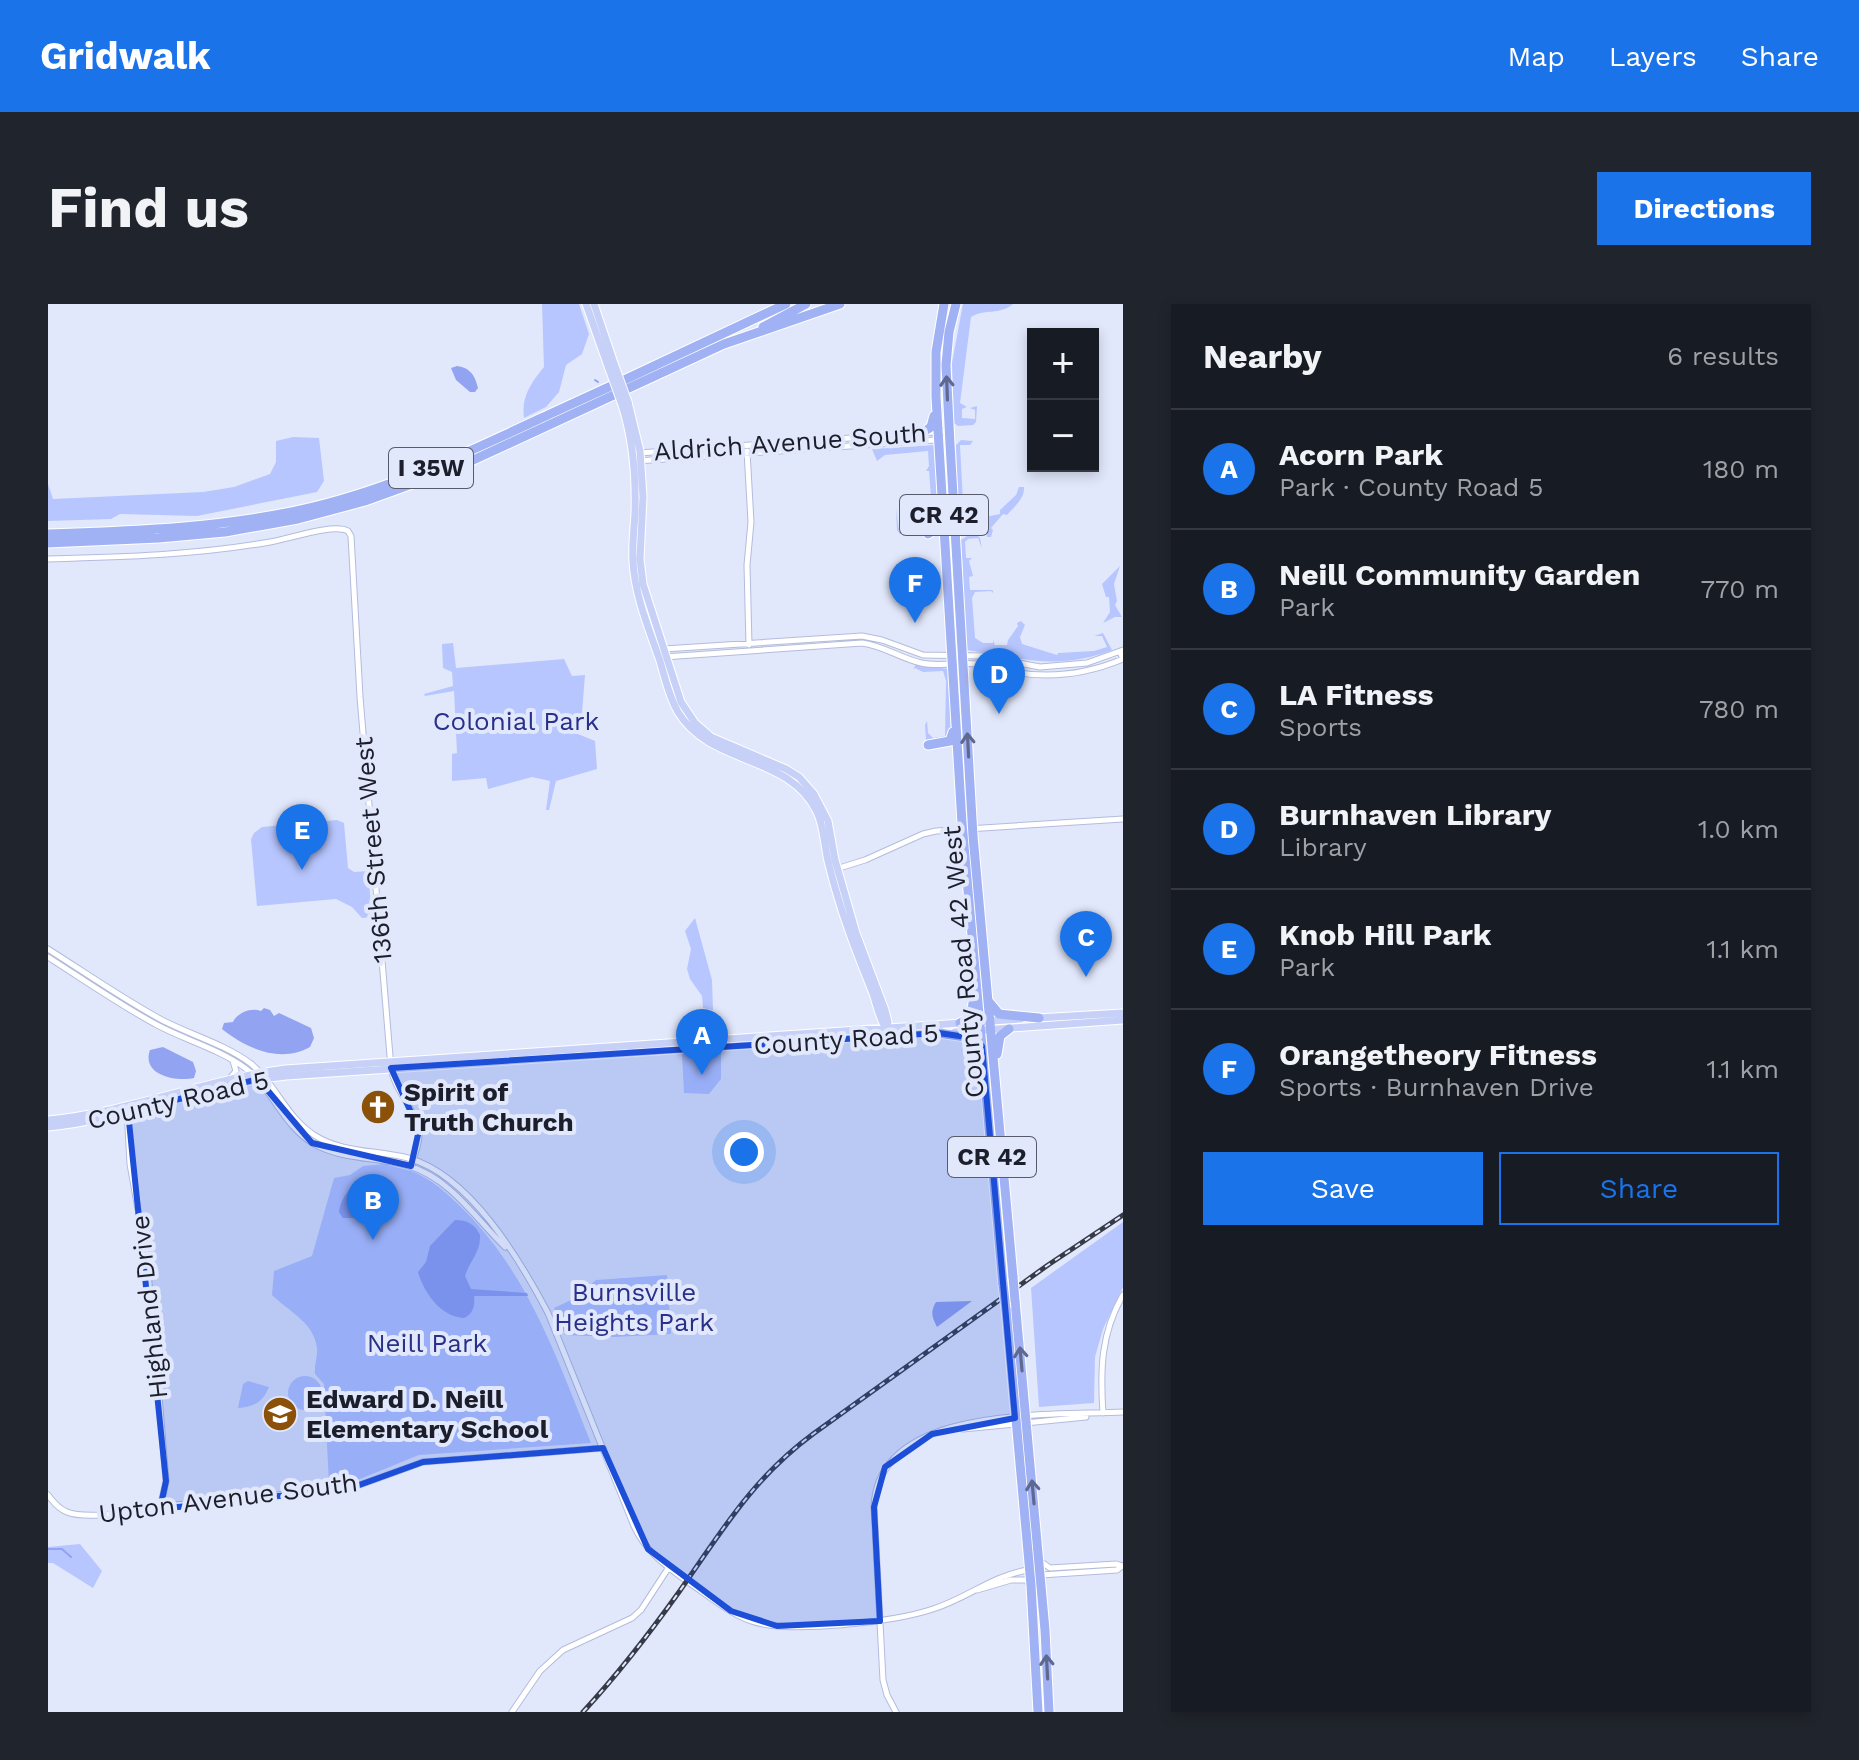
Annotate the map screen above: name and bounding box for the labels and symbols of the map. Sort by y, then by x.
one-way arrow [939,375,954,402]
street label: Aldrich Avenue South [653,417,927,467]
road number: I 35W [389,448,473,488]
road number: CR 42 [900,495,988,535]
pin: F [889,557,941,623]
pin: D [973,648,1025,714]
park label: Colonial Park [433,706,600,736]
one-way arrow [960,732,975,759]
street label: 136th Street West [348,735,398,964]
pin: E [276,804,328,870]
street label: County Road 42 West [936,824,990,1099]
pin: C [1060,911,1112,977]
pin: A [676,1009,728,1075]
street label: County Road 5 [752,1018,940,1060]
street label: County Road 5 [84,1065,272,1135]
place label: Spirit of Truth Church [404,1077,574,1137]
church icon: Spirit of Truth Church [359,1088,397,1126]
your location [724,1132,764,1172]
road number: CR 42 [948,1137,1036,1177]
pin: B [347,1174,399,1240]
street label: Highland Drive [124,1214,174,1400]
park label: Burnsville Heights Park [554,1277,714,1337]
park label: Neill Park [367,1328,488,1358]
one-way arrow [1013,1346,1028,1373]
place label: Edward D. Neill Elementary School [306,1384,549,1444]
school or university icon: Edward D. Neill Elementary School [261,1395,299,1433]
street label: Upton Avenue South [97,1467,359,1529]
one-way arrow [1025,1479,1040,1506]
one-way arrow [1039,1654,1054,1681]

